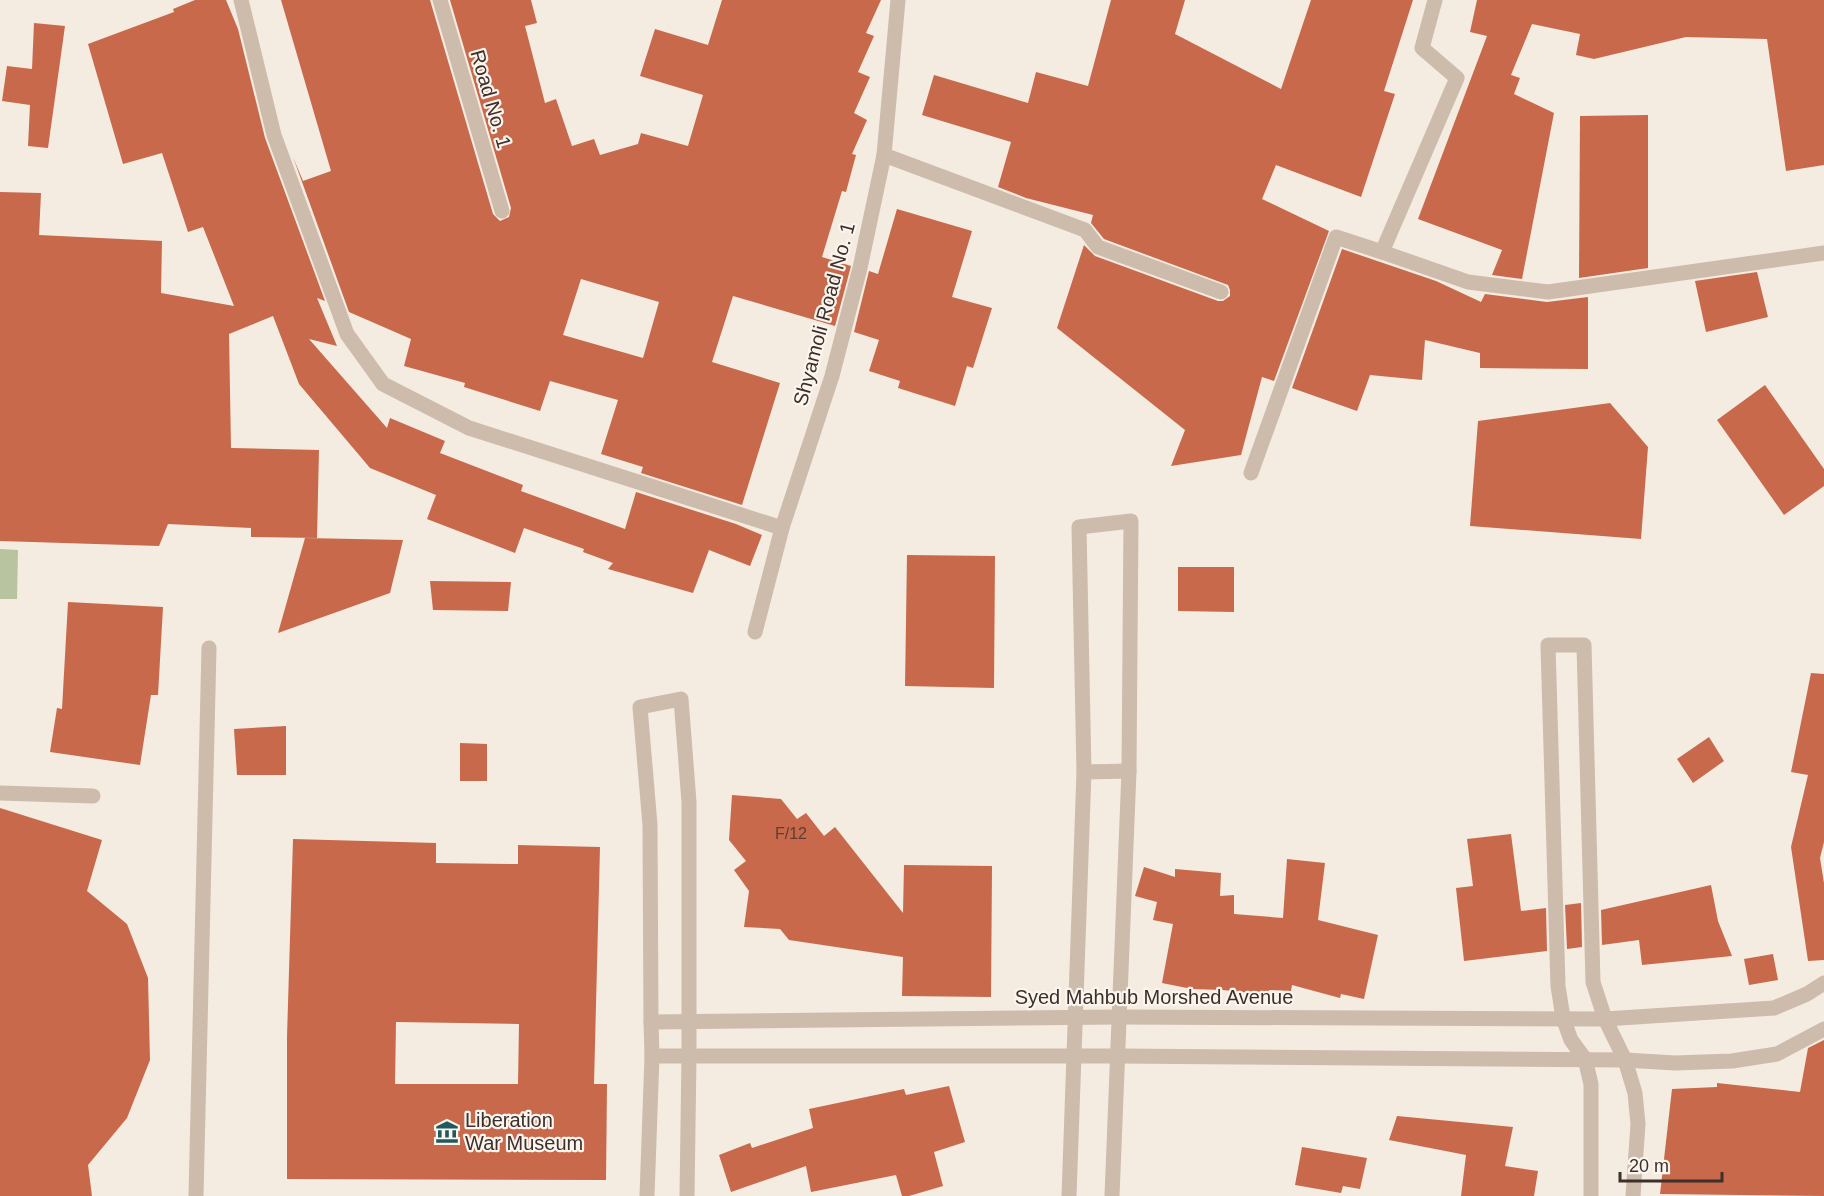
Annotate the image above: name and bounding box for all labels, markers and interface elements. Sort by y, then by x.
street label: Road No. 1 [466,47,516,151]
street label: Shyamoli Road No. 1 [789,220,859,408]
house number: F/12 [775,825,807,842]
street label: Syed Mahbub Morshed Avenue [1015,986,1293,1008]
place label: Liberation War Museum [465,1109,583,1154]
museum icon: Liberation War Museum [434,1119,460,1145]
scale bar [1620,1145,1722,1183]
text: 20 m [1629,1156,1669,1176]

